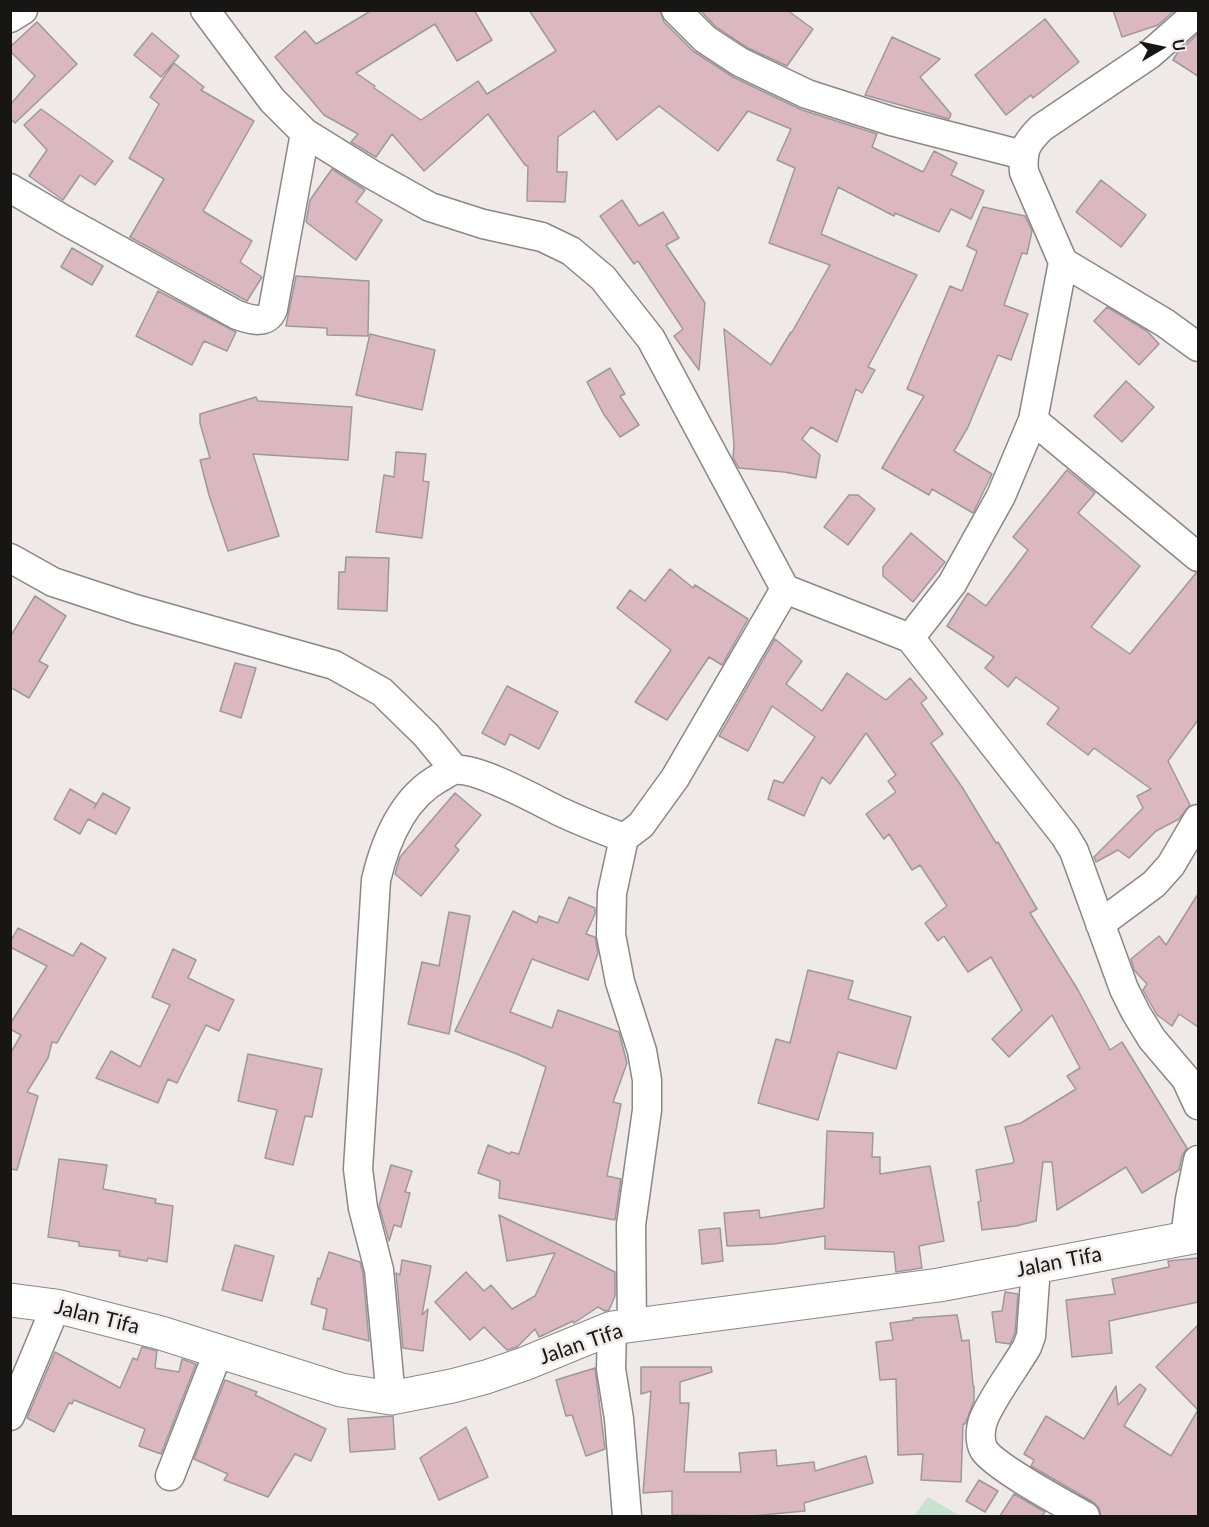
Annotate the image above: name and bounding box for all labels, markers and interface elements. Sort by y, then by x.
north arrow [1131,18,1191,78]
text: U [1169,38,1190,52]
street label: Jalan Tifa [1014,1241,1104,1283]
street label: Jalan Tifa [52,1294,142,1340]
street label: Jalan Tifa [536,1318,626,1370]

